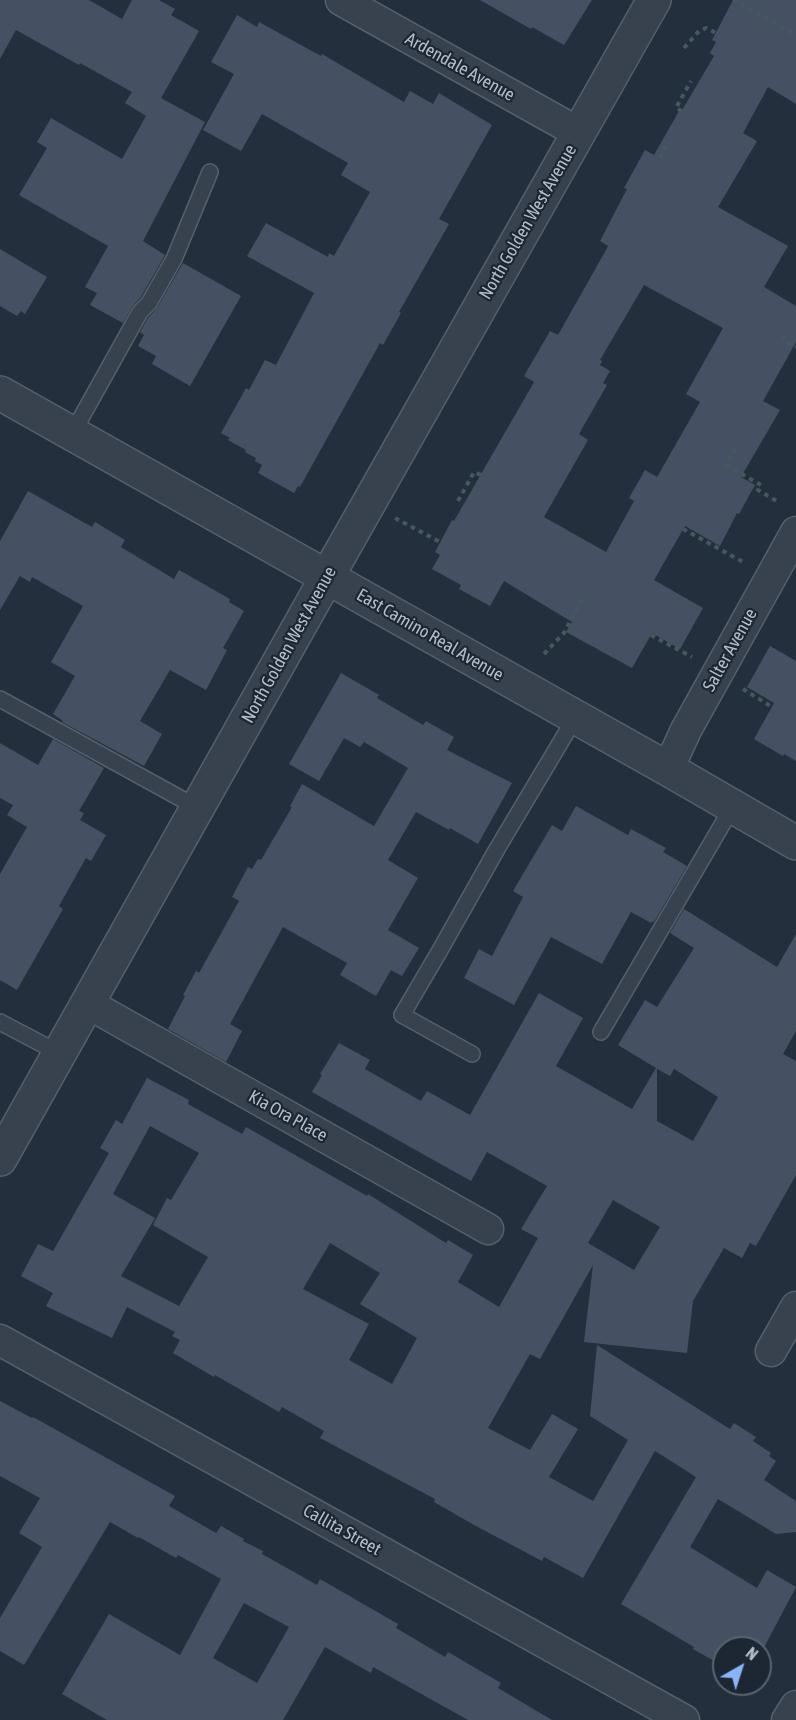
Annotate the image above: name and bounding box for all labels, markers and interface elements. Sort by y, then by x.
street label: Ardendale Avenue [402,28,518,106]
street label: North Golden West Avenue [475,141,581,303]
street label: North Golden West Avenue [237,563,341,727]
street label: East Camino Real Avenue [353,584,507,686]
street label: Salter Avenue [698,605,762,695]
street label: Kia Ora Place [245,1085,331,1147]
street label: Callita Street [299,1500,385,1560]
north arrow [712,1636,772,1696]
text: N [743,1644,761,1664]

